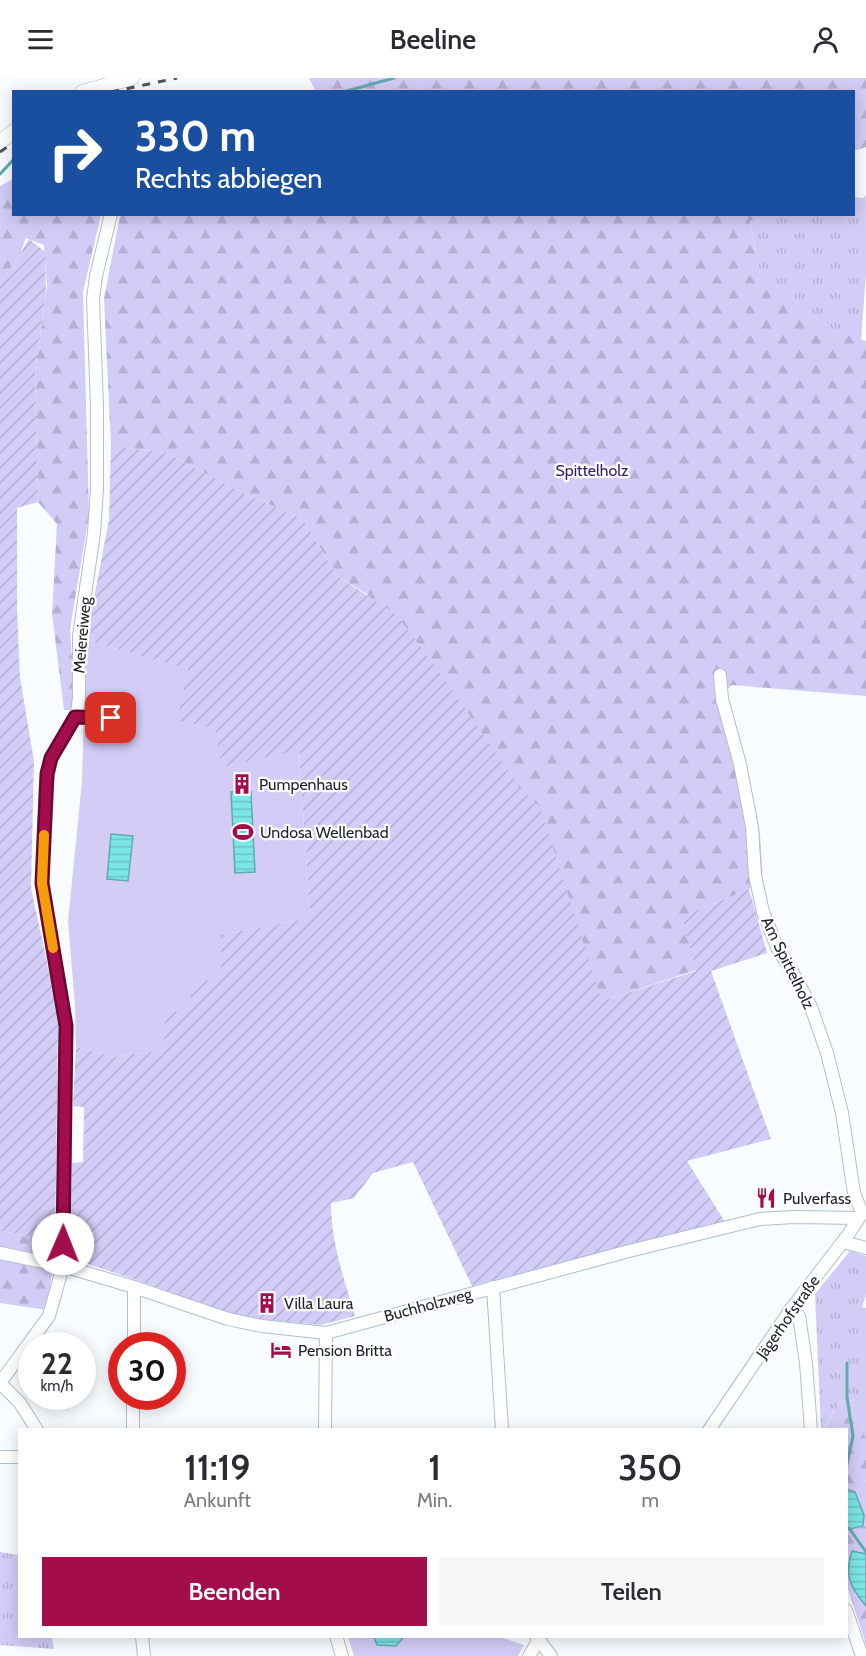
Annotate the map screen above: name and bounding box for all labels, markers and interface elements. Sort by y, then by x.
icon: menu [24,23,57,56]
text: Beeline [390,23,476,56]
icon: person [809,23,842,56]
text: 330 m [135,110,256,162]
icon: right [36,114,114,192]
text: Rechts abbiegen [135,162,322,195]
park label: Spittelholz [555,461,629,480]
street label: Meiereiweg [69,595,95,674]
pin [85,692,136,743]
icon: arrive [94,701,127,734]
building icon: Pumpenhaus [230,772,254,796]
place label: Pumpenhaus [259,775,348,794]
sports icon: Undosa Wellenbad [231,820,255,844]
place label: Undosa Wellenbad [260,823,389,842]
street label: Am Spittelholz [757,914,819,1013]
restaurant icon: Pulverfass [754,1186,778,1210]
place label: Pulverfass [783,1189,852,1208]
position arrow [31,1212,95,1276]
street label: Jägerhofstraße [752,1272,824,1363]
street label: Buchholzweg [382,1284,475,1326]
building icon: Villa Laura [255,1291,279,1315]
place label: Villa Laura [284,1294,354,1313]
speed limit sign: 30 [108,1332,186,1410]
hotel icon: Pension Britta [269,1338,293,1362]
place label: Pension Britta [298,1341,392,1360]
text: 22 [41,1345,73,1382]
text: km/h [41,1377,73,1395]
text: 11:19 [184,1445,251,1489]
text: 1 [428,1445,441,1489]
text: 350 [618,1445,682,1489]
text: Ankunft [184,1488,251,1512]
text: Min. [417,1488,452,1512]
text: m [641,1488,659,1512]
button: Beenden [42,1557,427,1626]
button: Teilen [439,1557,824,1626]

